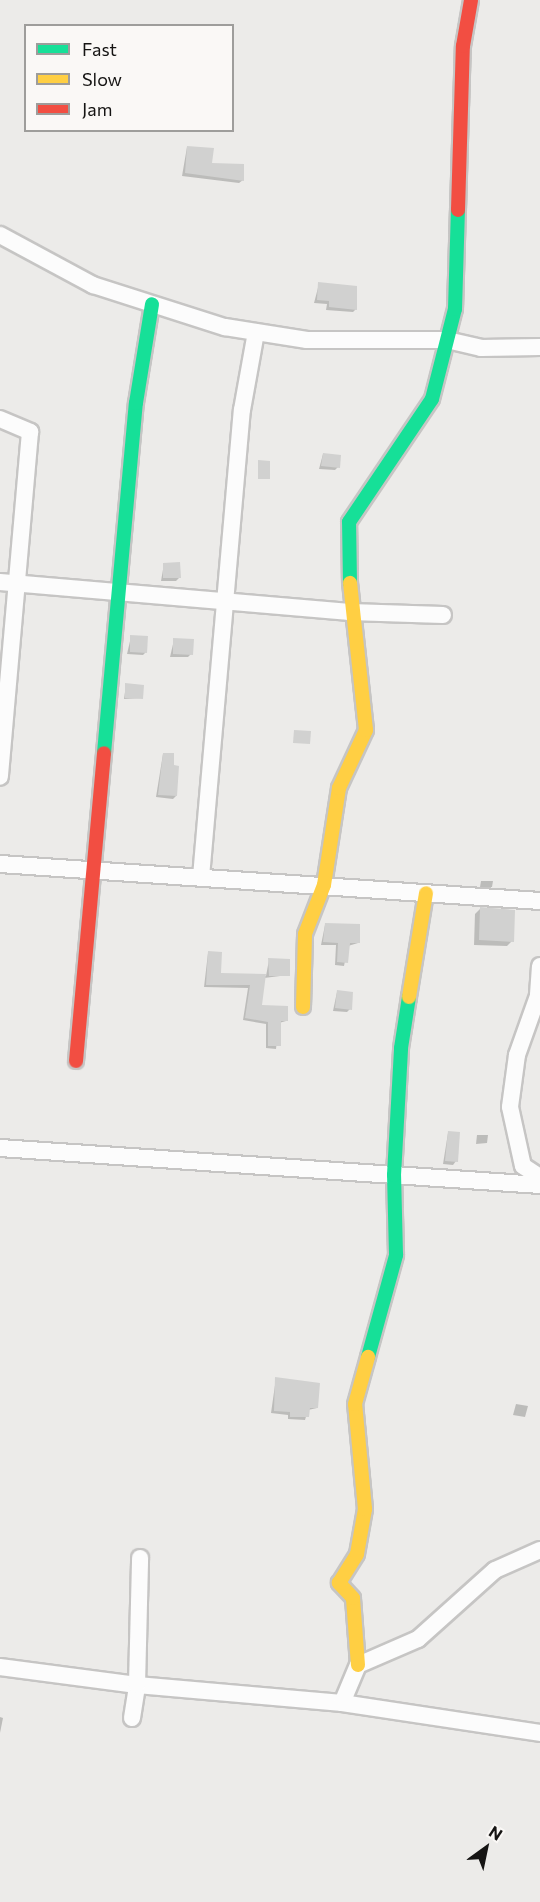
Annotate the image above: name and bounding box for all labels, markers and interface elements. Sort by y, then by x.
legend [24,24,234,132]
text: Fast [82,38,117,60]
text: Slow [82,68,122,90]
text: Jam [82,98,112,120]
north arrow [456,1818,516,1878]
text: N [486,1821,506,1844]

